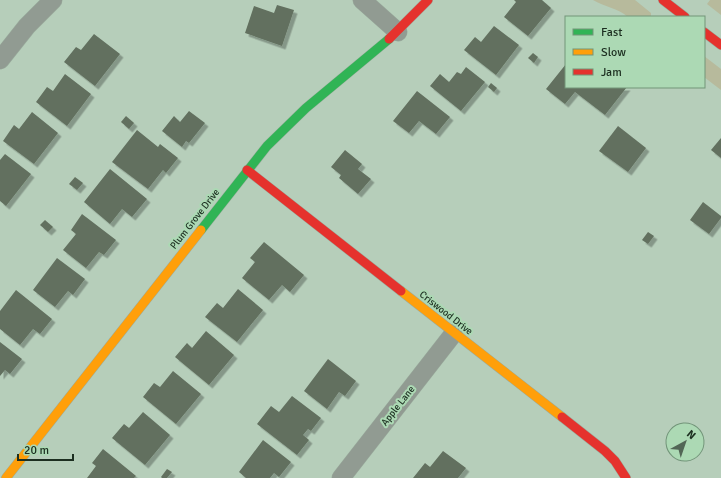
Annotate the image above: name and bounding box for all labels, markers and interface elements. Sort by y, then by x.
legend [565,16,705,88]
text: Fast [601,25,622,40]
text: Slow [601,45,626,60]
text: Jam [601,65,622,80]
street label: Plum Grove Drive [168,186,222,252]
street label: Criswood Drive [417,288,475,338]
street label: Apple Lane [379,384,417,428]
north arrow [665,422,705,462]
text: N [684,427,698,442]
scale bar [18,436,73,462]
text: 20 m [24,443,49,458]

